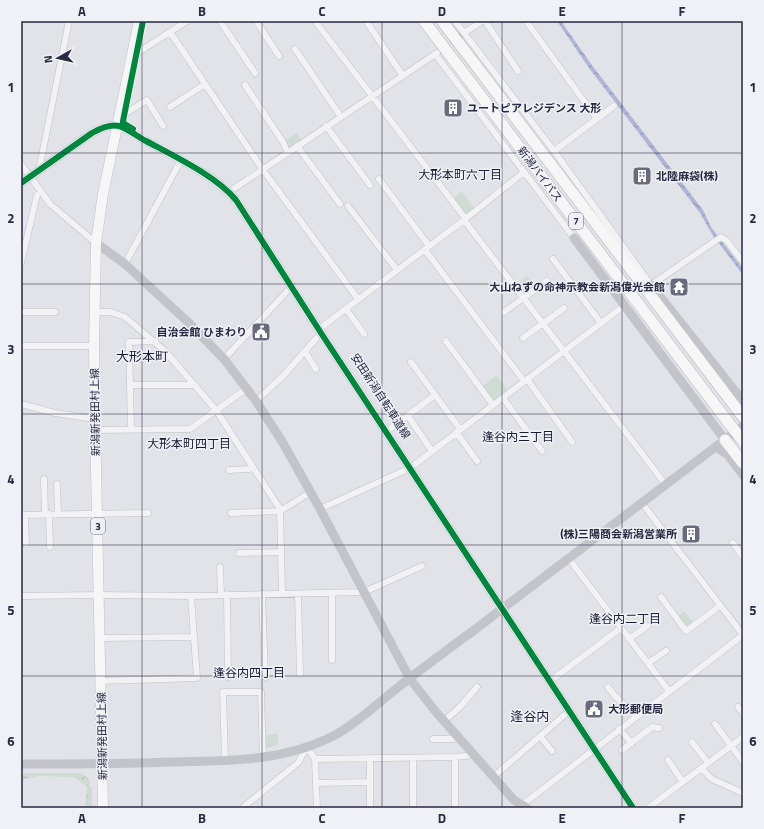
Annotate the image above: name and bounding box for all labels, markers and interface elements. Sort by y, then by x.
text: A [78,1,86,21]
text: B [198,1,206,21]
text: C [318,1,326,21]
text: D [438,1,446,21]
text: E [558,1,566,21]
text: F [679,1,686,21]
north arrow [38,38,78,78]
text: N [40,55,57,64]
text: 1 [7,77,15,97]
text: 1 [749,77,757,97]
building icon: ユートピアレジデンス 大形 [442,97,464,119]
place label: ユートピアレジデンス 大形 [467,100,601,116]
street label: 新潟バイパス [514,143,566,205]
district label: 大形本町六丁目 [418,165,502,184]
building icon: 北陸麻袋(株) [631,165,653,187]
place label: 北陸麻袋(株) [656,168,718,184]
text: 2 [7,208,15,228]
text: 2 [749,208,757,228]
road number: 7 [569,213,583,229]
temple icon: 大山ねずの命神示教会新潟偉光会館 [668,276,690,298]
place label: 大山ねずの命神示教会新潟偉光会館 [489,279,665,295]
public building icon: 自治会館 ひまわり [250,321,272,343]
place label: 自治会館 ひまわり [157,324,247,340]
text: 3 [7,339,15,359]
text: 3 [749,339,757,359]
district label: 大形本町 [116,346,168,366]
street label: 安田新潟自転車道線 [347,350,415,442]
street label: 新潟新発田村上線 [86,368,104,456]
district label: 逢谷内三丁目 [482,427,554,446]
district label: 大形本町四丁目 [147,434,231,453]
text: 4 [7,469,15,489]
text: 4 [749,469,757,489]
road number: 3 [91,518,105,534]
building icon: (株)三陽商会新潟営業所 [680,523,702,545]
place label: (株)三陽商会新潟営業所 [560,526,677,542]
text: 5 [7,600,15,620]
text: 5 [749,600,757,620]
district label: 逢谷内二丁目 [589,609,661,628]
district label: 逢谷内四丁目 [213,663,285,682]
street label: 新潟新発田村上線 [93,692,111,780]
public building icon: 大形郵便局 [583,698,605,720]
place label: 大形郵便局 [608,701,663,717]
district label: 逢谷内 [510,706,550,726]
text: 6 [7,731,15,751]
text: 6 [749,731,757,751]
text: A [78,808,86,828]
text: B [198,808,206,828]
text: C [318,808,326,828]
text: D [438,808,446,828]
text: E [558,808,566,828]
text: F [679,808,686,828]

